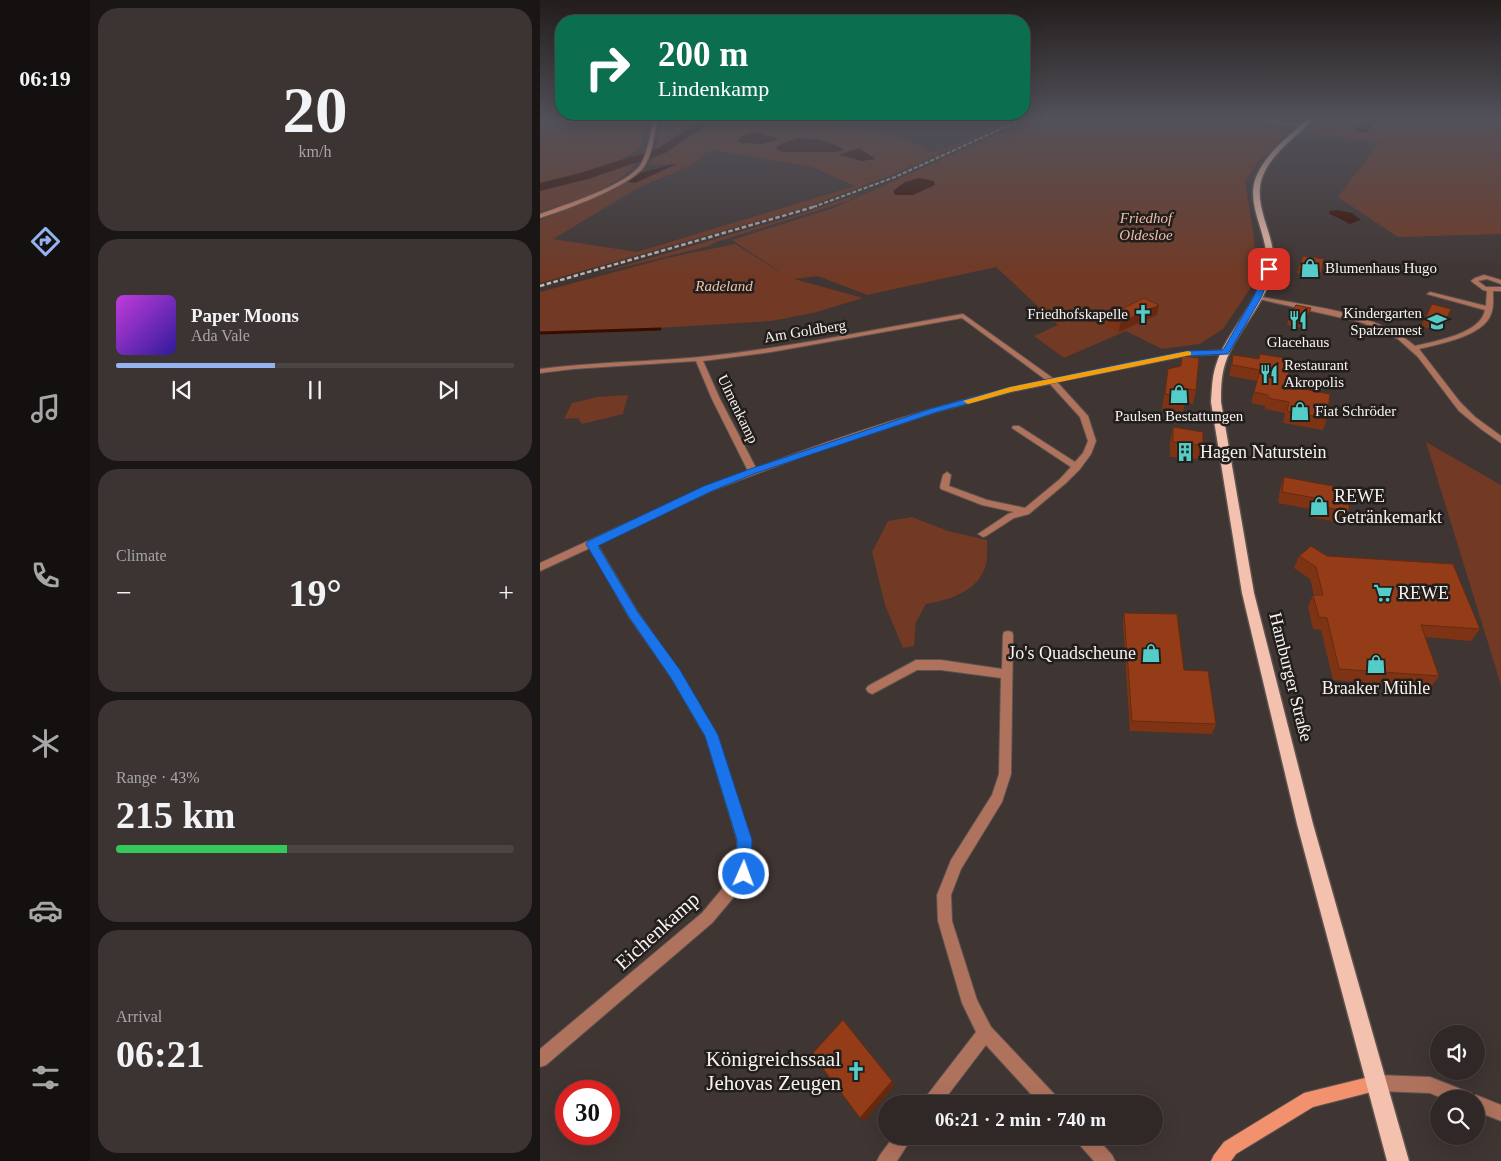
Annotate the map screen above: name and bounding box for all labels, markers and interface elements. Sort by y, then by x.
icon: right [575,35,640,100]
text: 200 m [658,35,748,74]
text: 06:19 [19,66,71,91]
text: 20 [283,74,348,146]
text: Lindenkamp [658,76,769,101]
text: km/h [299,143,331,160]
park label: Friedhof Oldesloe [1119,210,1174,243]
icon: directions [28,224,63,259]
pin [1248,248,1290,290]
icon: arrive [1255,255,1283,283]
shop icon: Blumenhaus Hugo [1299,257,1321,279]
place label: Blumenhaus Hugo [1325,260,1437,276]
park label: Radeland [694,278,753,294]
church icon: Friedhofskapelle [1132,303,1154,325]
text: Paper Moons [191,305,299,326]
place label: Kindergarten Spatzennest [1343,305,1423,338]
place label: Friedhofskapelle [1027,306,1128,322]
restaurant icon: Glacehaus [1287,309,1309,331]
school or university icon: Kindergarten Spatzennest [1426,311,1448,333]
street label: Am Goldberg [763,317,848,345]
text: Ada Vale [191,327,250,344]
place label: Glacehaus [1267,334,1329,350]
place label: Restaurant Akropolis [1284,357,1349,390]
restaurant icon: Restaurant Akropolis [1258,363,1280,385]
street label: Ulmenkamp [715,372,761,446]
icon: previous [168,376,196,404]
icon: pause [301,376,329,404]
icon: next [434,376,462,404]
shop icon: Paulsen Bestattungen [1168,383,1190,405]
icon: music [28,391,63,426]
shop icon: Fiat Schröder [1289,400,1311,422]
place label: Fiat Schröder [1315,403,1396,419]
place label: Paulsen Bestattungen [1115,408,1244,424]
building icon: Hagen Naturstein [1174,441,1196,463]
place label: Hagen Naturstein [1200,442,1326,462]
place label: REWE Getränkemarkt [1334,486,1442,527]
shop icon: REWE Getränkemarkt [1308,495,1330,517]
text: Climate [116,547,167,564]
icon: phone [28,558,63,593]
text: 19° [288,572,342,614]
text: − [116,577,132,608]
text: + [498,577,514,608]
supermarket icon: REWE [1372,582,1394,604]
place label: REWE [1398,583,1449,603]
street label: Hamburger Straße [1265,610,1317,744]
shop icon: Jo's Quadscheune [1140,642,1162,664]
place label: Jo's Quadscheune [1008,643,1136,663]
shop icon: Braaker Mühle [1365,653,1387,675]
place label: Braaker Mühle [1322,678,1430,698]
icon: climate [28,726,63,761]
text: Range · 43% [116,769,200,786]
text: 215 km [116,794,235,836]
position arrow [717,847,769,899]
street label: Eichenkamp [610,887,704,975]
icon: car [28,893,63,928]
text: Arrival [116,1008,162,1025]
map controls [1430,1025,1485,1145]
button: sound [1430,1025,1485,1080]
text: 06:21 [116,1033,205,1075]
place label: Königreichssaal Jehovas Zeugen [706,1047,841,1095]
icon: filters [28,1060,63,1095]
church icon: Königreichssaal Jehovas Zeugen [845,1060,867,1082]
speed limit sign: 30 [555,1080,620,1145]
button: search [1430,1090,1485,1145]
text: 06:21 · 2 min · 740 m [935,1109,1106,1130]

